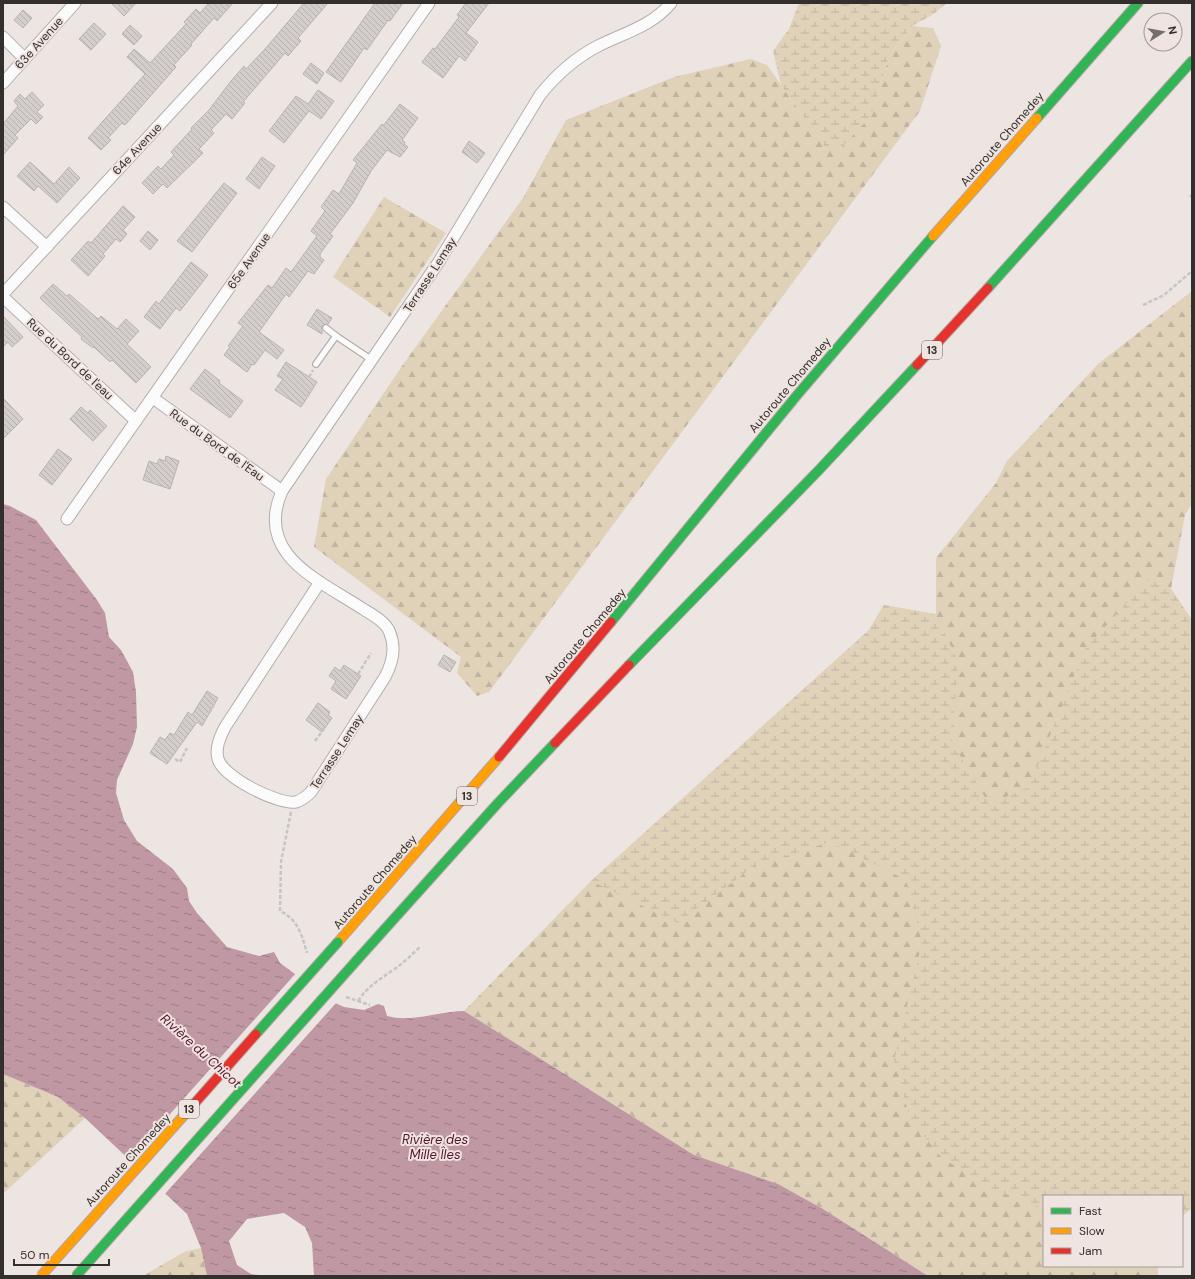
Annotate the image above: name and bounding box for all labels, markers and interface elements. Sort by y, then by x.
north arrow [1143,12,1183,52]
street label: 63e Avenue [11,13,67,73]
text: N [1165,25,1180,35]
street label: Autoroute Chomedey [957,88,1048,190]
street label: 64e Avenue [109,119,165,178]
street label: 65e Avenue [224,229,274,292]
street label: Terrasse Lemay [400,234,460,316]
street label: Rue du Bord de l'eau [23,315,117,403]
street label: Autoroute Chomedey [745,334,835,436]
road number: 13 [922,341,942,359]
street label: Rue du Bord de l'Eau [167,405,268,485]
street label: Autoroute Chomedey [540,585,630,687]
street label: Terrasse Lemay [307,711,367,793]
road number: 13 [457,787,477,805]
street label: Autoroute Chomedey [330,831,421,933]
water label: Rivière du Chicot [157,1010,246,1093]
road number: 13 [179,1100,199,1118]
street label: Autoroute Chomedey [82,1110,174,1210]
water label: Rivière des Mille Îles [402,1131,468,1163]
legend [1043,1195,1183,1267]
text: Fast [1079,1203,1102,1219]
text: Slow [1079,1223,1105,1239]
scale bar [14,1241,109,1267]
text: Jam [1079,1243,1102,1259]
text: 50 m [20,1247,49,1263]

